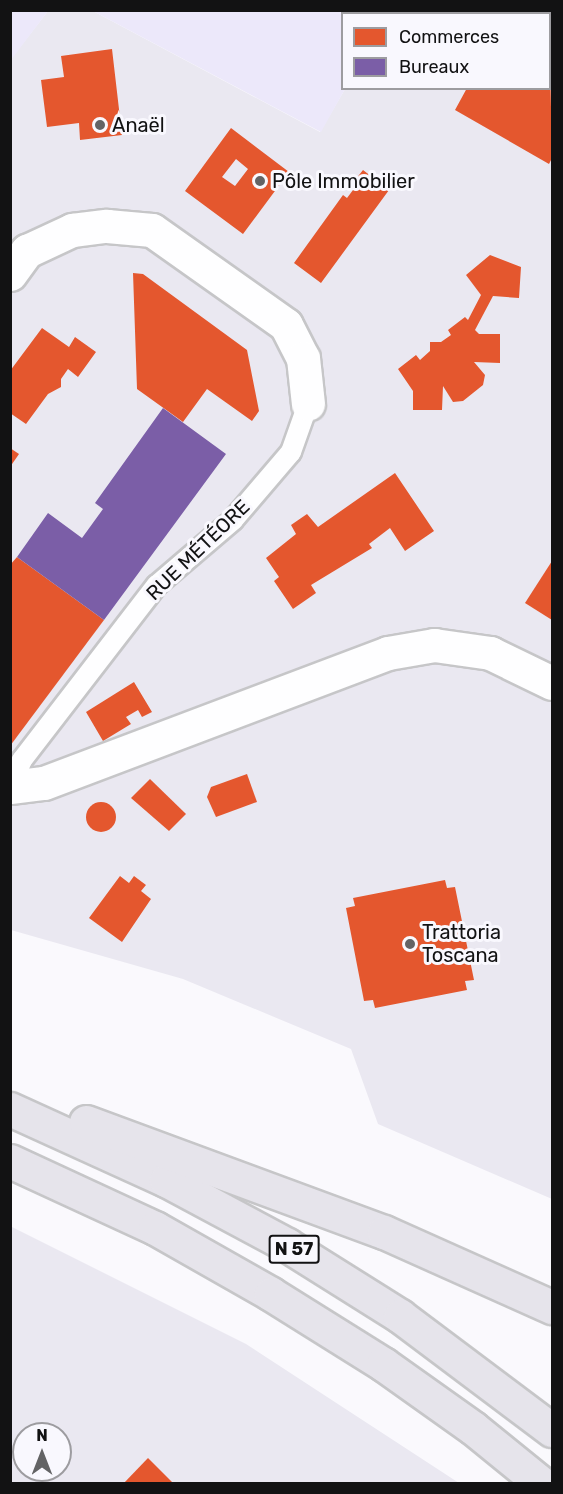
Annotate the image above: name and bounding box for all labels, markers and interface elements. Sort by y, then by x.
legend [341,12,551,90]
text: Commerces [399,26,499,48]
text: Bureaux [399,56,469,78]
place label: Anaël [112,113,165,137]
marker: Anaël [93,118,107,132]
place label: Pôle Immobilier [272,169,415,193]
marker: Pôle Immobilier [253,174,267,188]
street label: RUE MÉTÉORE [141,495,255,605]
place label: Trattoria Toscana [422,921,501,968]
marker: Trattoria Toscana [403,937,417,951]
road number: N 57 [268,1234,320,1264]
north arrow [12,1422,72,1482]
text: N [36,1426,48,1445]

